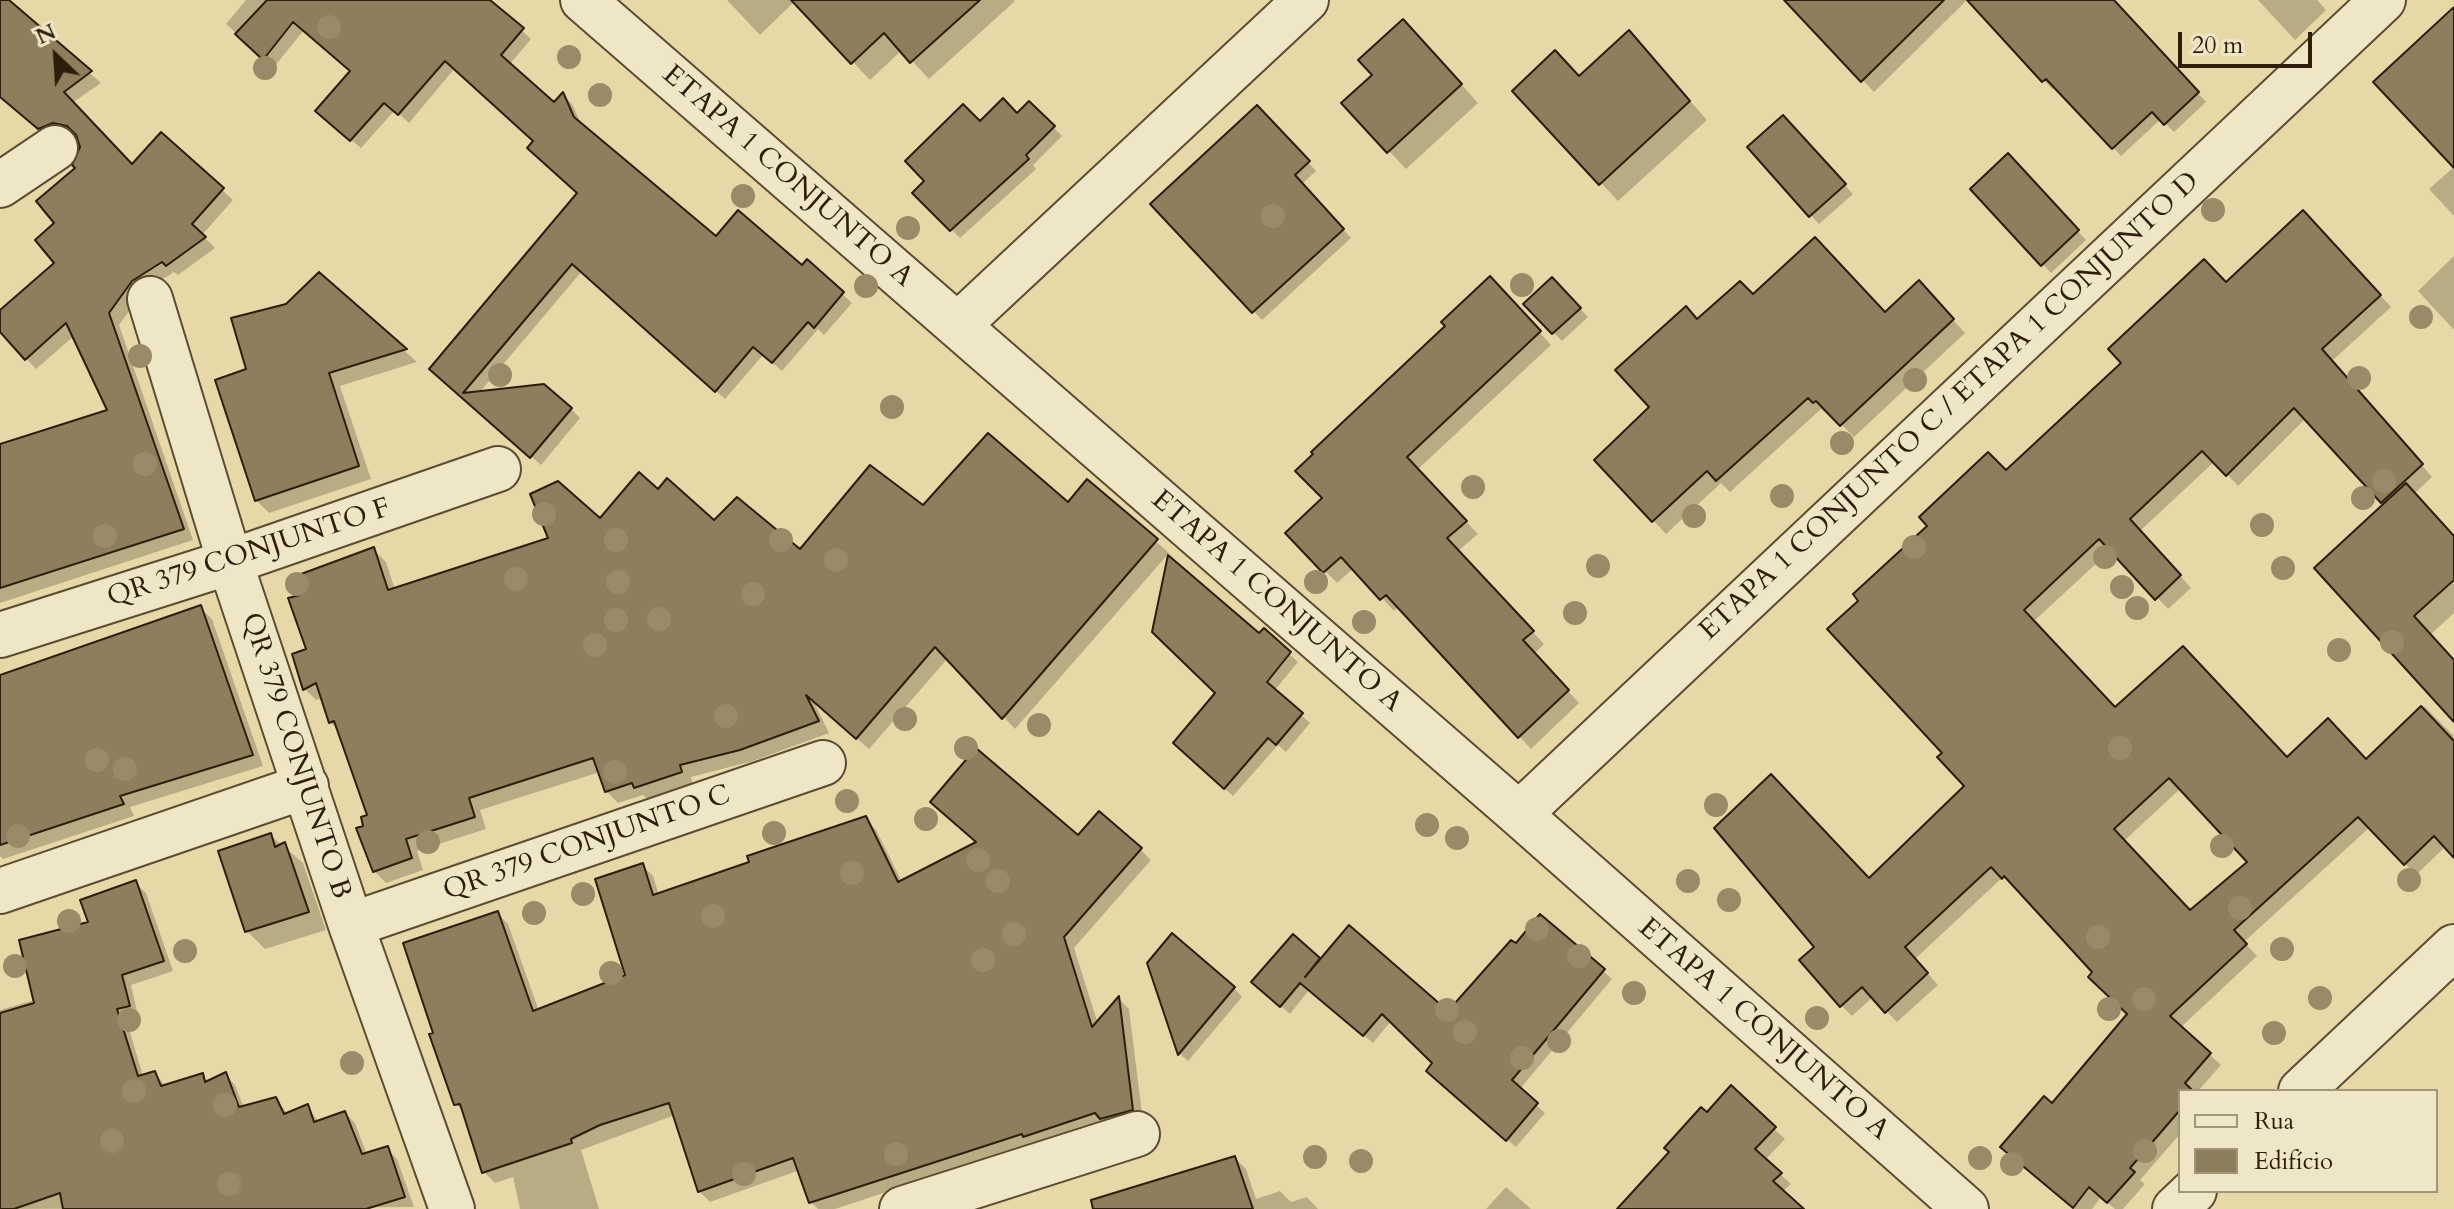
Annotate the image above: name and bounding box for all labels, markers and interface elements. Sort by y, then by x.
north arrow [16,16,96,96]
scale bar [2182,16,2316,66]
text: N [31,17,61,52]
text: 20 m [2192,29,2243,62]
street label: ETAPA 1 CONJUNTO A [655,59,919,295]
street label: ETAPA 1 CONJUNTO C / ETAPA 1 CONJUNTO D [1693,166,2207,648]
street label: ETAPA 1 CONJUNTO A [1144,484,1408,720]
street label: QR 379 CONJUNTO F [103,492,395,616]
street label: QR 379 CONJUNTO B [233,609,357,903]
street label: QR 379 CONJUNTO C [439,779,735,909]
street label: ETAPA 1 CONJUNTO A [1631,912,1895,1148]
legend [2178,1089,2438,1193]
text: Rua [2254,1105,2294,1138]
text: Edifício [2254,1145,2333,1178]

